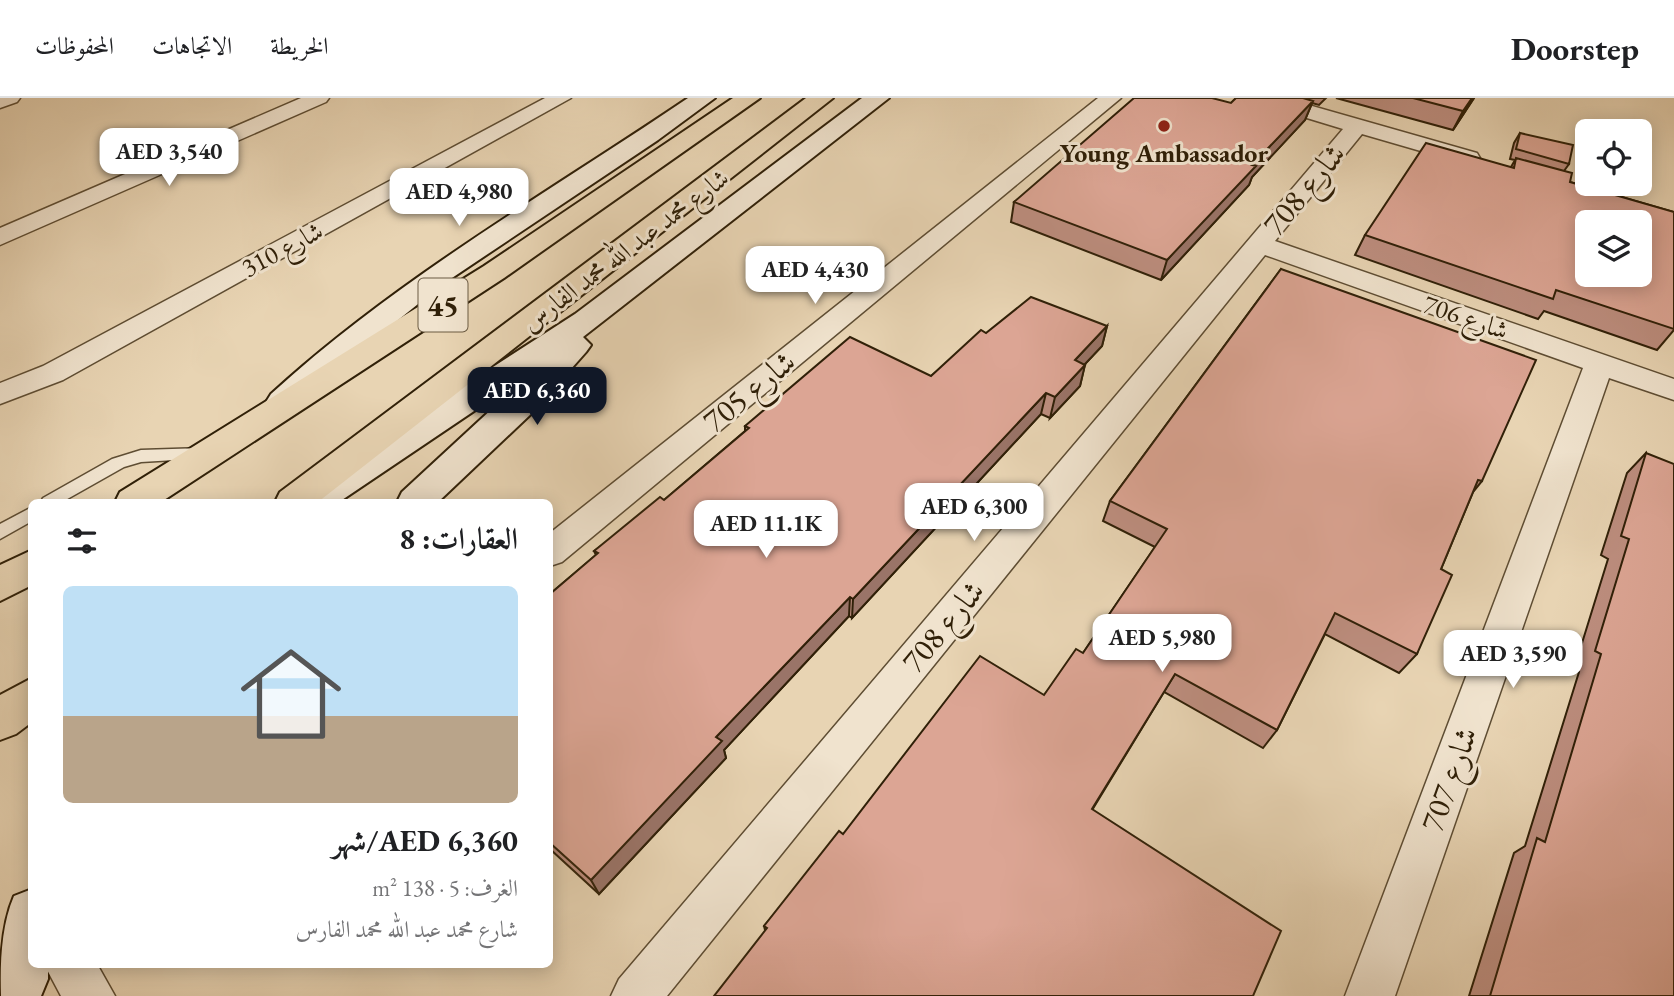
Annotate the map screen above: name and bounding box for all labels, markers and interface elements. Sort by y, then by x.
text: Doorstep [1511,27,1639,70]
text: المحفوظات [35,30,114,61]
text: الاتجاهات [152,30,232,61]
text: الخريطة [270,30,329,61]
marker: Young Ambassador [1156,118,1172,134]
map controls [1575,119,1652,287]
button: locate [1575,119,1652,196]
pin: AED 3,540 [89,129,249,188]
street label: شارع 708 [1253,134,1359,248]
text: AED 3,540 [116,136,222,166]
place label: Young Ambassador [1060,136,1268,170]
street label: شارع محمد عبد الله محمد الفارس [513,158,739,343]
pin: AED 4,980 [379,169,539,228]
text: AED 4,980 [406,176,512,206]
button: layers [1575,210,1652,287]
street label: شارع 310 [235,213,331,289]
pin: AED 4,430 [735,246,895,306]
text: AED 4,430 [762,254,868,284]
road number: 45 [418,279,467,332]
street label: شارع 706 [1417,287,1513,352]
street label: شارع 705 [694,341,808,446]
pin: AED 6,360 [457,368,617,427]
text: AED 6,360 [484,375,590,405]
pin: AED 6,300 [894,484,1054,543]
text: AED 6,300 [921,491,1027,521]
pin: AED 11.1K [686,500,846,560]
text: AED 11.1K [710,508,822,538]
text: العقارات: 8 [399,519,518,558]
icon: filters [63,522,101,560]
street label: شارع 708 [892,571,998,685]
pin: AED 5,980 [1082,614,1242,674]
text: AED 5,980 [1109,622,1215,652]
pin: AED 3,590 [1433,630,1593,690]
icon: home [228,631,354,757]
text: AED 3,590 [1460,638,1566,668]
street label: شارع 707 [1411,721,1493,839]
text: AED 6,360/شهر [332,821,518,860]
text: الغرف: 5 · 138 m² [372,873,518,903]
text: شارع محمد عبد الله محمد الفارس [295,914,518,944]

